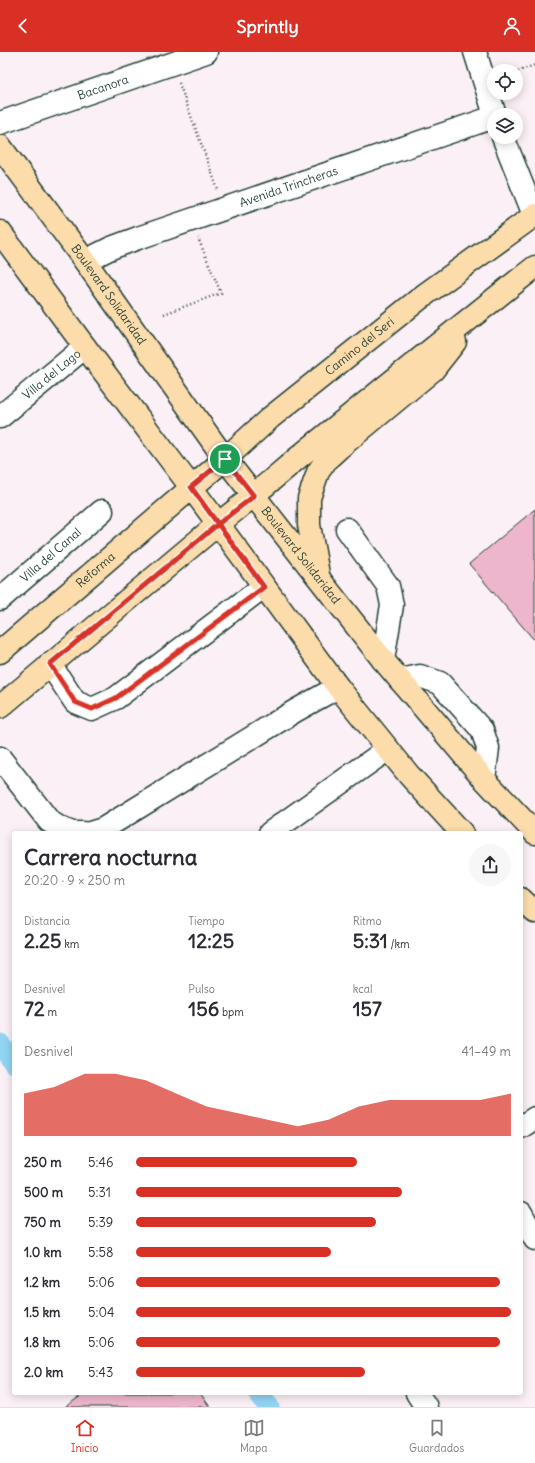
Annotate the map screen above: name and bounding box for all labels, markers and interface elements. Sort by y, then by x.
icon: back [12,15,34,37]
text: Sprintly [236,15,299,38]
icon: person [501,15,523,37]
map controls [487,64,523,144]
button: locate [487,64,523,100]
street label: Bacanora [75,71,130,103]
button: layers [487,108,523,144]
street label: Avenida Trincheras [237,163,340,210]
street label: Boulevard Solidaridad [68,241,150,347]
street label: Camino del Seri [322,314,397,378]
street label: Villa del Lago [19,345,84,402]
pin [208,442,242,476]
icon: arrive [214,448,236,470]
street label: Boulevard Solidaridad [258,503,344,607]
street label: Villa del Canal [17,524,84,585]
street label: Reforma [73,549,118,590]
text: Carrera nocturna [24,843,197,871]
button: share [469,844,511,886]
text: 20:20 · 9 × 250 m [24,872,125,889]
text: Distancia [24,914,70,928]
text: Tiempo [188,914,225,928]
text: Ritmo [353,914,382,928]
text: 2.25 [24,928,62,953]
text: 12:25 [188,928,234,953]
text: 5:31 [353,928,388,953]
text: km [62,937,79,951]
text: /km [388,937,410,951]
text: Desnivel [24,982,65,996]
text: Pulso [188,982,215,996]
text: kcal [353,982,372,996]
text: 72 [24,996,45,1021]
text: 156 [188,996,219,1021]
text: 157 [353,996,382,1021]
text: m [45,1005,57,1019]
text: bpm [219,1005,244,1019]
text: Desnivel [24,1043,73,1060]
text: 41–49 m [462,1043,511,1060]
text: 250 m [24,1154,62,1171]
text: 5:46 [88,1154,113,1171]
text: 500 m [24,1184,63,1201]
text: 5:31 [88,1184,111,1201]
text: 750 m [24,1214,61,1231]
text: 5:39 [88,1214,113,1231]
text: 1.0 km [24,1244,62,1261]
text: 5:58 [88,1244,113,1261]
text: 1.2 km [24,1274,60,1291]
text: 5:06 [88,1274,114,1291]
text: 1.5 km [24,1304,60,1321]
text: 5:04 [88,1304,114,1321]
text: 1.8 km [24,1334,60,1351]
text: 5:06 [88,1334,114,1351]
text: 2.0 km [24,1364,64,1381]
text: 5:43 [88,1364,113,1381]
tab: Inicio [71,1417,98,1455]
tab: Mapa [240,1417,268,1455]
tab: Guardados [409,1417,464,1455]

